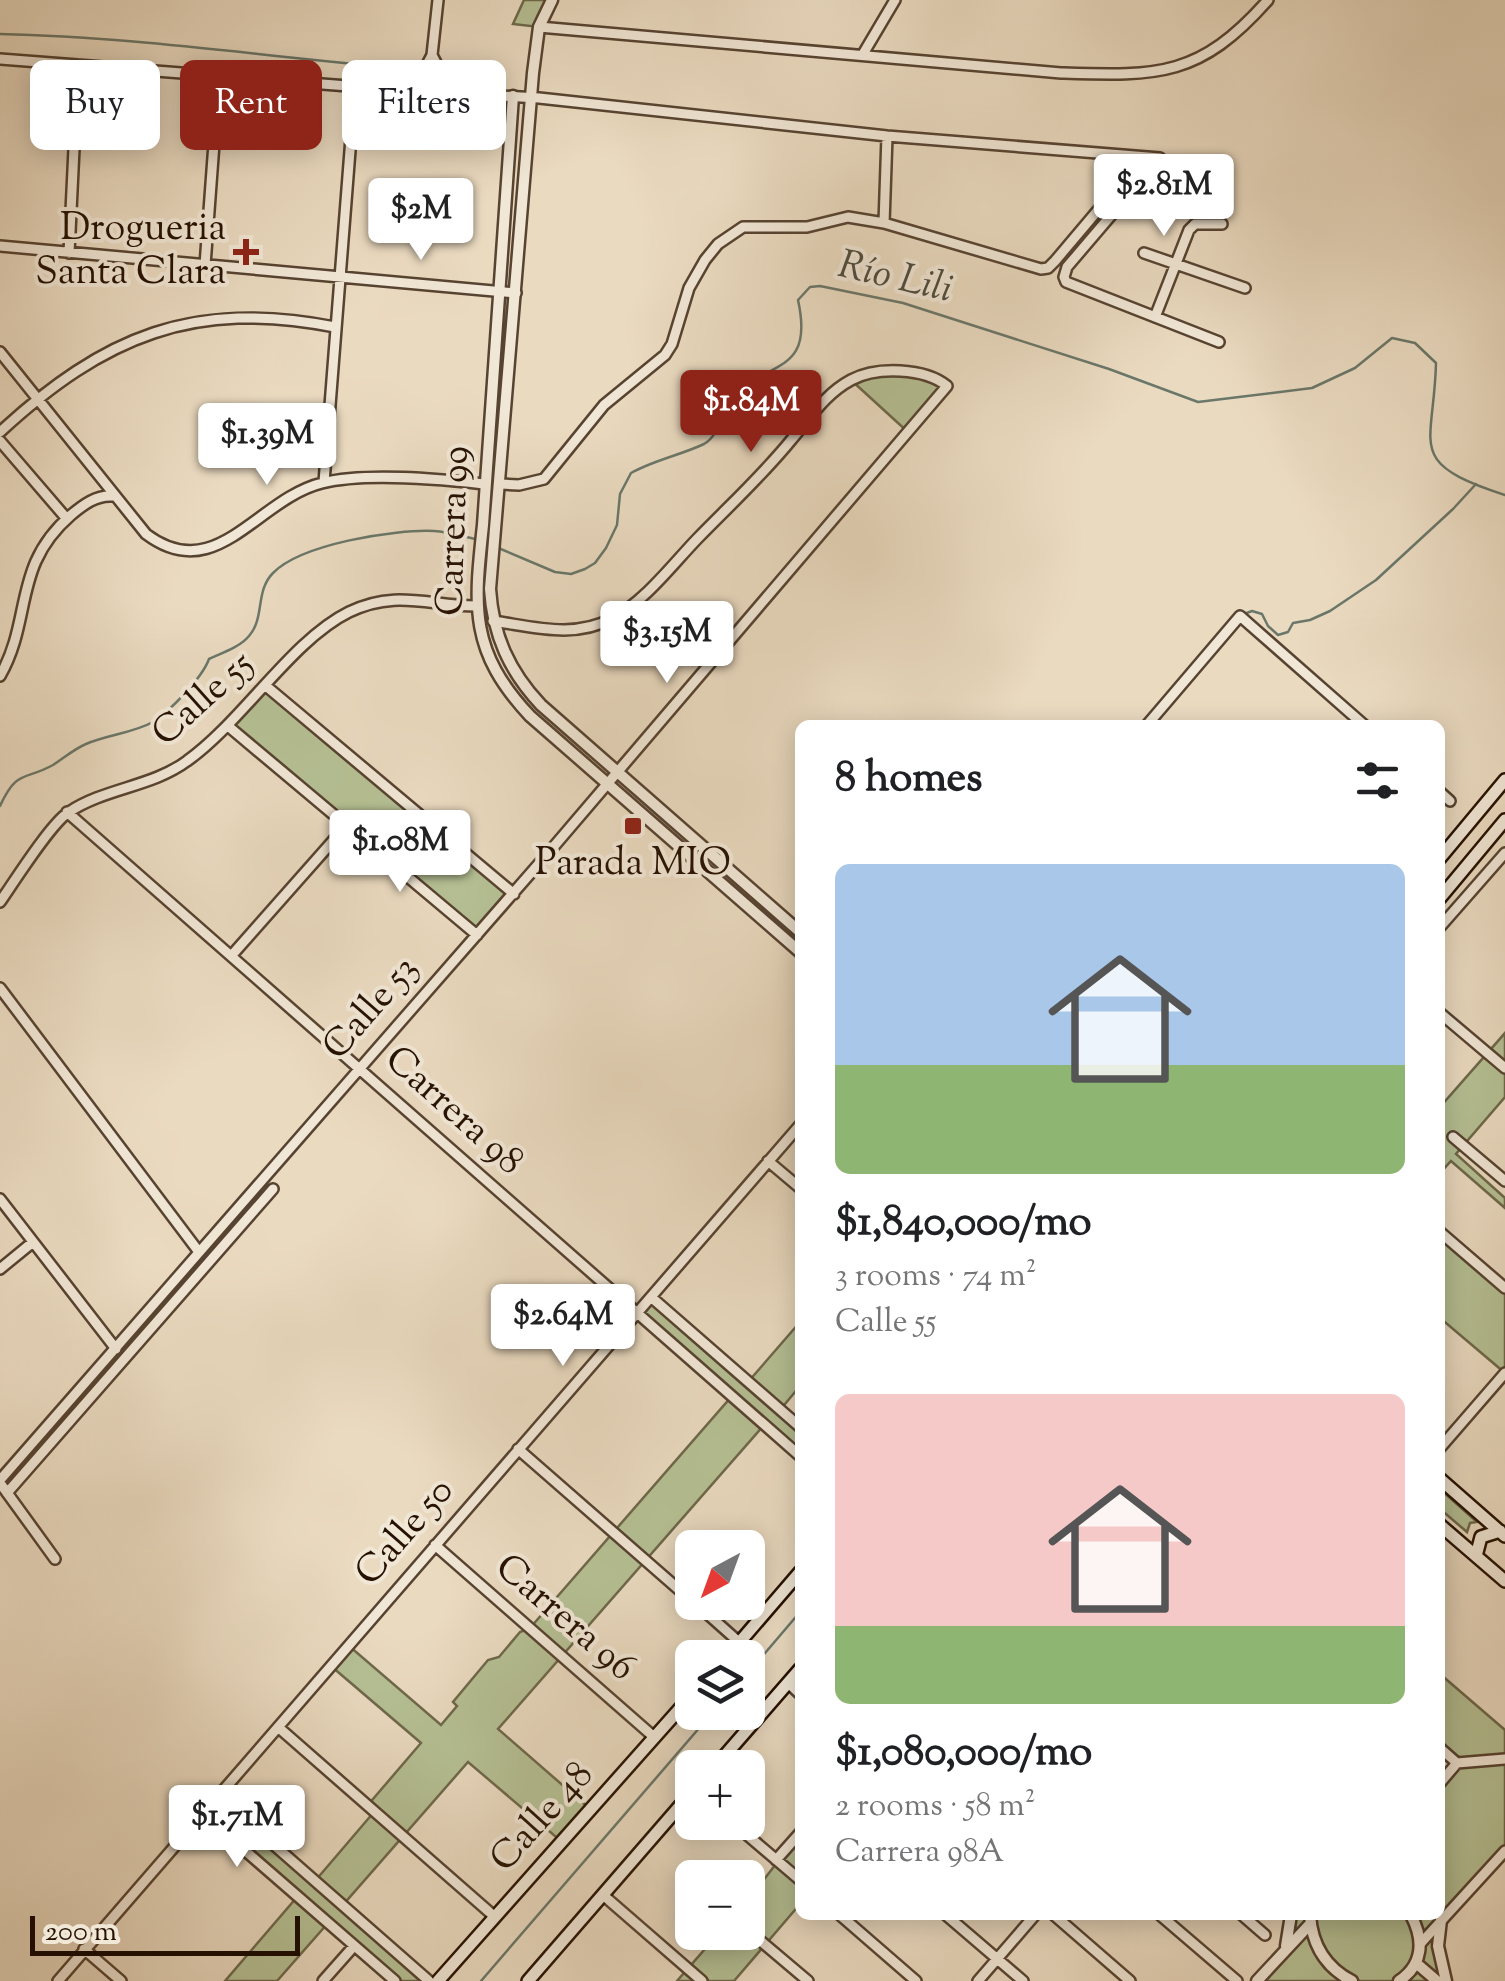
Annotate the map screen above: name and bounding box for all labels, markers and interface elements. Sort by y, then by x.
chip: Buy [30,60,160,150]
chip: Rent [180,60,322,150]
chip: Filters [342,60,506,150]
pin: $2.81M [1083,154,1245,239]
text: $2.81M [1116,163,1212,209]
pin: $2M [373,178,469,263]
text: $2M [390,187,452,233]
place label: Drogueria Santa Clara [35,203,226,301]
water label: Río Lili [832,238,958,320]
marker: Drogueria Santa Clara [235,241,257,263]
pin: $1.84M [670,370,832,455]
text: $1.84M [702,379,800,425]
pin: $1.39M [186,403,348,488]
text: $1.39M [220,412,314,458]
street label: Carrera 99 [425,445,485,617]
pin: $3.15M [586,601,748,686]
text: $3.15M [622,610,712,656]
street label: Calle 55 [141,640,267,760]
text: 8 homes [835,750,983,810]
icon: filters [1350,753,1405,808]
pin: $1.08M [319,810,481,895]
marker: Parada MIO [622,815,644,837]
text: $1.08M [351,819,449,865]
place label: Parada MIO [535,838,731,892]
icon: home [1030,929,1210,1109]
street label: Calle 53 [311,945,433,1073]
street label: Carrera 98 [372,1035,534,1189]
text: $1,840,000/mo [835,1194,1092,1254]
text: 3 rooms · 74 m² [835,1254,1037,1300]
pin: $2.64M [482,1284,644,1369]
text: $2.64M [513,1293,613,1339]
text: Calle 55 [835,1300,937,1346]
icon: home [1030,1459,1210,1639]
street label: Calle 50 [344,1467,468,1599]
north arrow [675,1530,765,1620]
map controls [675,1530,765,1950]
street label: Carrera 96 [482,1543,646,1695]
button: layers [675,1640,765,1730]
text: $1,080,000/mo [835,1724,1092,1784]
button: + [675,1750,765,1840]
street label: Calle 48 [479,1751,607,1885]
text: 2 rooms · 58 m² [835,1784,1036,1830]
pin: $1.71M [156,1785,318,1870]
text: $1.71M [191,1794,283,1840]
text: Carrera 98A [835,1830,1004,1876]
button: − [675,1860,765,1950]
scale bar [30,1911,300,1956]
text: 200 m [45,1913,117,1953]

